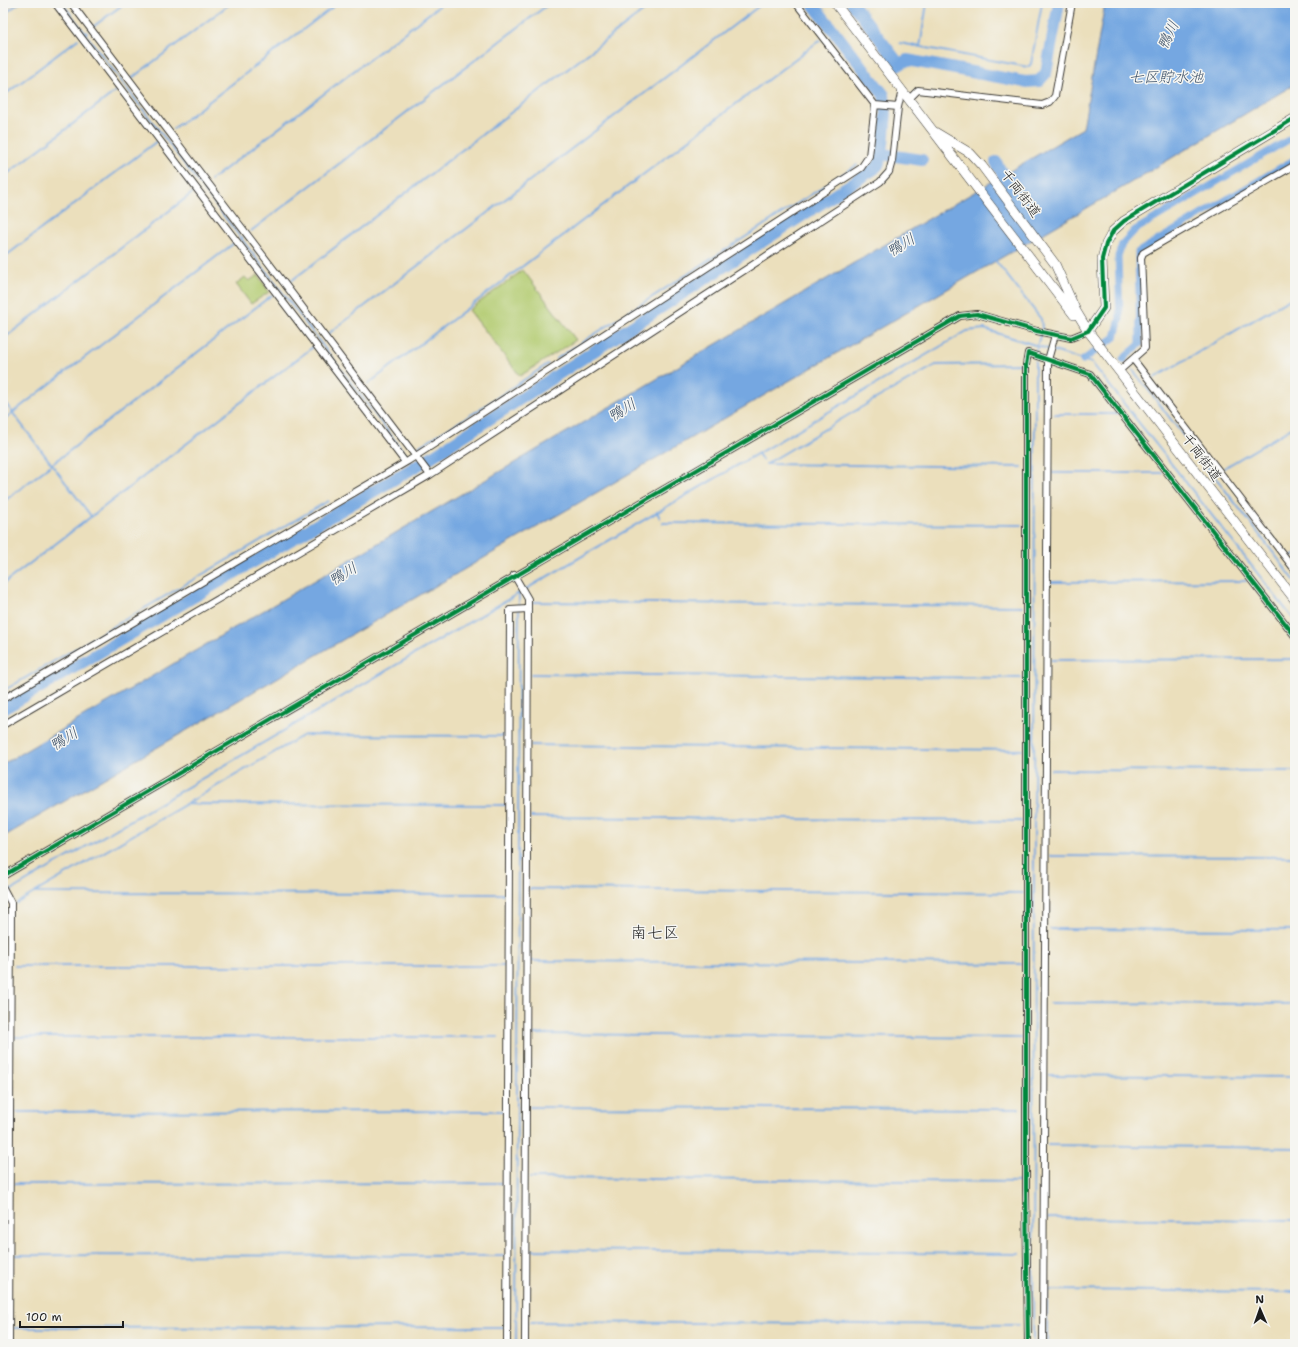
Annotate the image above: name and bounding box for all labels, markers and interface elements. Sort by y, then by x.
water label: 鴨川 [1152,17,1184,53]
water label: 七区貯水池 [1128,67,1204,87]
street label: 千両街道 [997,165,1045,221]
water label: 鴨川 [883,229,919,261]
water label: 鴨川 [604,394,640,426]
street label: 千両街道 [1178,429,1226,485]
water label: 鴨川 [325,558,361,590]
water label: 鴨川 [46,723,82,755]
district label: 南七区 [631,922,679,943]
north arrow [1240,1289,1280,1329]
text: N [1255,1292,1265,1307]
scale bar [20,1303,123,1329]
text: 100 m [26,1309,62,1325]

